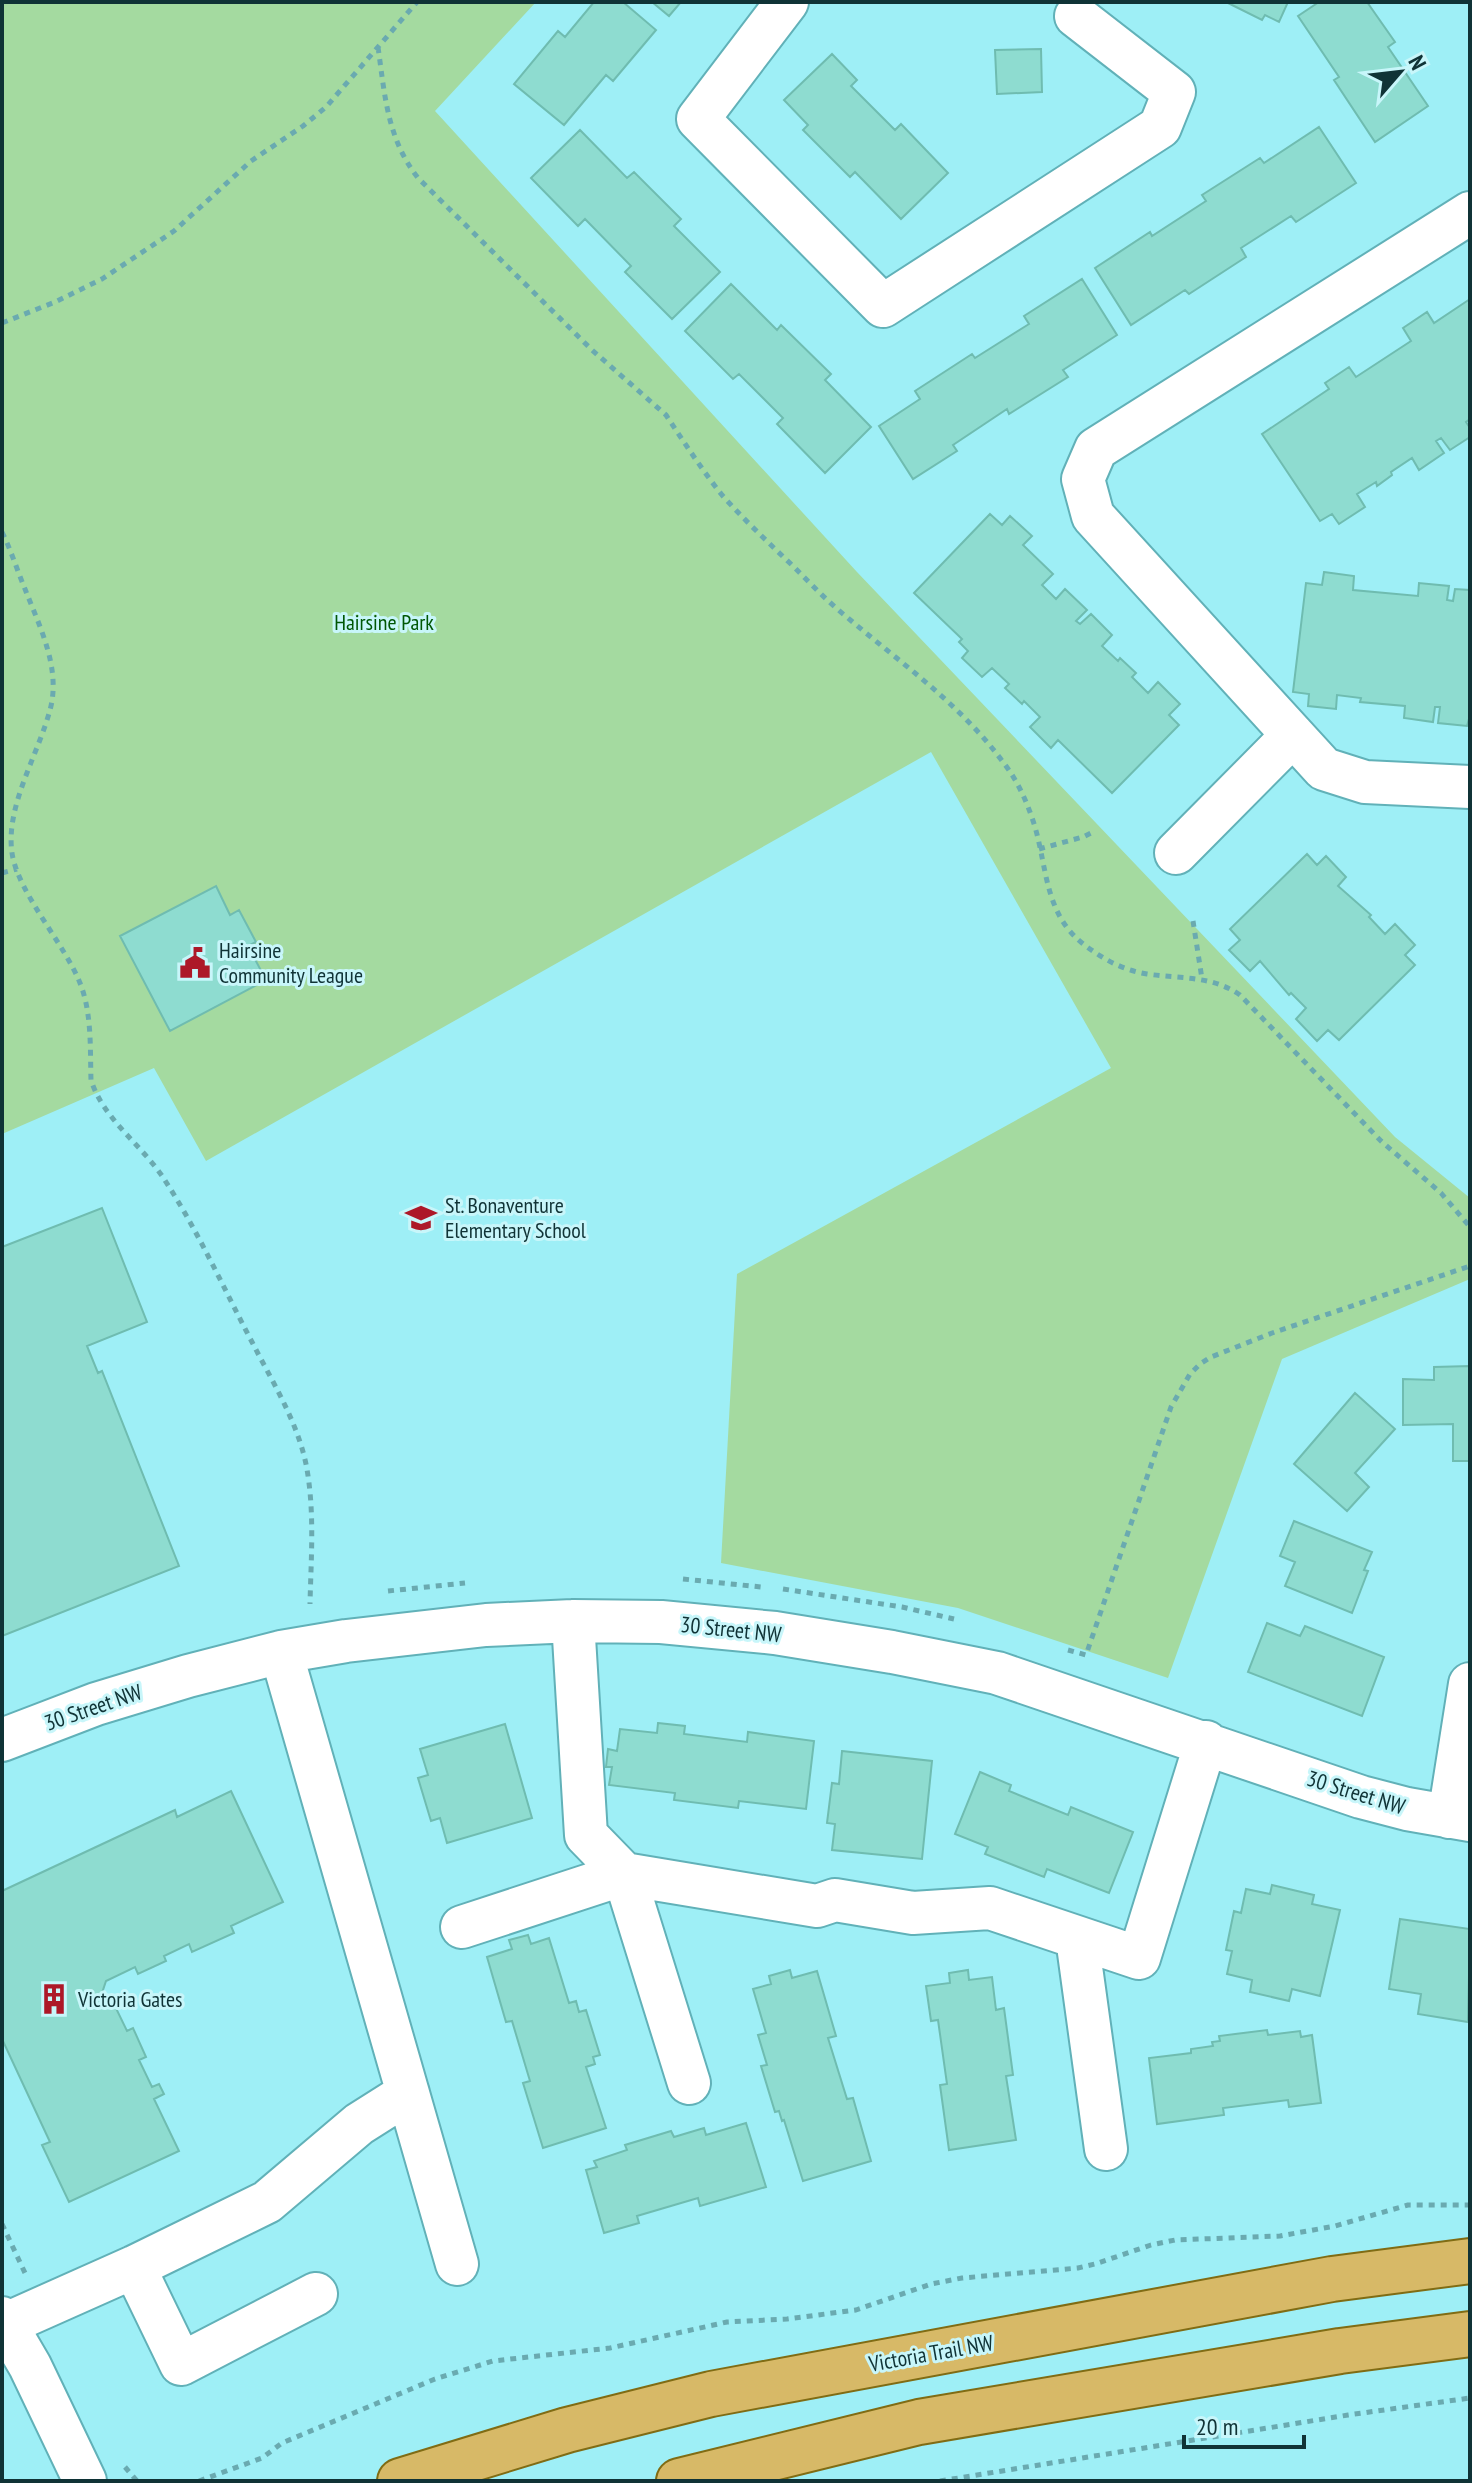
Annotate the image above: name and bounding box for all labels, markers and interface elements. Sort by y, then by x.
north arrow [1360,32,1440,112]
text: N [1403,51,1433,74]
park label: Hairsine Park [334,608,434,636]
place label: Hairsine Community League [219,936,363,989]
public building icon: Hairsine Community League [178,946,212,980]
place label: St. Bonaventure Elementary School [445,1191,587,1244]
school or university icon: St. Bonaventure Elementary School [404,1201,438,1235]
street label: 30 Street NW [679,1610,783,1648]
street label: 30 Street NW [41,1677,146,1737]
street label: 30 Street NW [1303,1764,1409,1820]
building icon: Victoria Gates [37,1982,71,2016]
place label: Victoria Gates [77,1985,182,2013]
street label: Victoria Trail NW [866,2328,996,2378]
scale bar [1184,2399,1304,2449]
text: 20 m [1196,2411,1238,2442]

